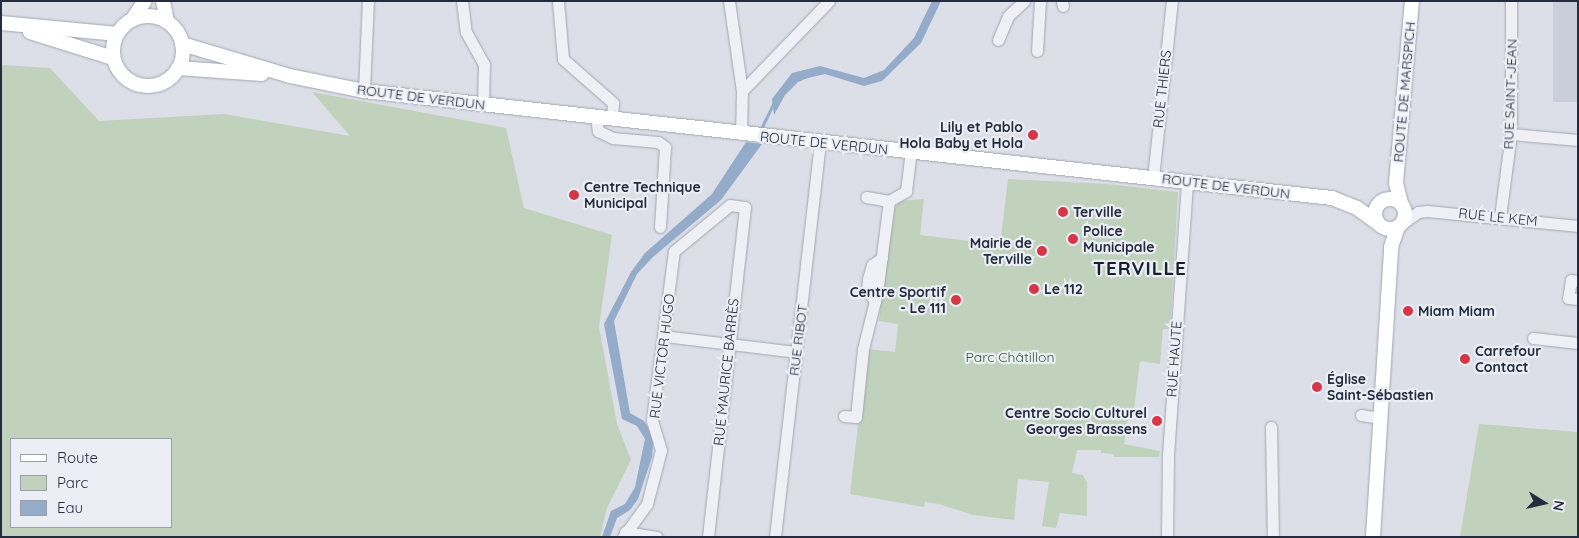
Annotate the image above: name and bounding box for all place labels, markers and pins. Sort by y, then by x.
place label: Lily et Pablo Hola Baby et Hola [900,119,1023,152]
marker: Lily et Pablo Hola Baby et Hola [1027,129,1039,141]
place label: Centre Technique Municipal [584,179,701,212]
marker: Centre Technique Municipal [568,189,580,201]
place label: Terville [1073,204,1122,220]
marker: Terville [1057,206,1069,218]
place label: Police Municipale [1083,223,1154,256]
marker: Police Municipale [1067,233,1079,245]
place label: Mairie de Terville [970,235,1032,268]
marker: Mairie de Terville [1036,245,1048,257]
place label: Le 112 [1044,281,1083,297]
marker: Le 112 [1028,283,1040,295]
place label: Centre Sportif - Le 111 [850,284,946,316]
marker: Centre Sportif - Le 111 [950,294,962,306]
place label: Miam Miam [1418,303,1495,319]
marker: Miam Miam [1402,305,1414,317]
place label: Carrefour Contact [1475,343,1541,376]
marker: Carrefour Contact [1459,353,1471,365]
place label: Église Saint-Sébastien [1327,371,1434,404]
marker: Église Saint-Sébastien [1311,381,1323,393]
place label: Centre Socio Culturel Georges Brassens [1005,405,1147,438]
marker: Centre Socio Culturel Georges Brassens [1151,415,1163,427]

